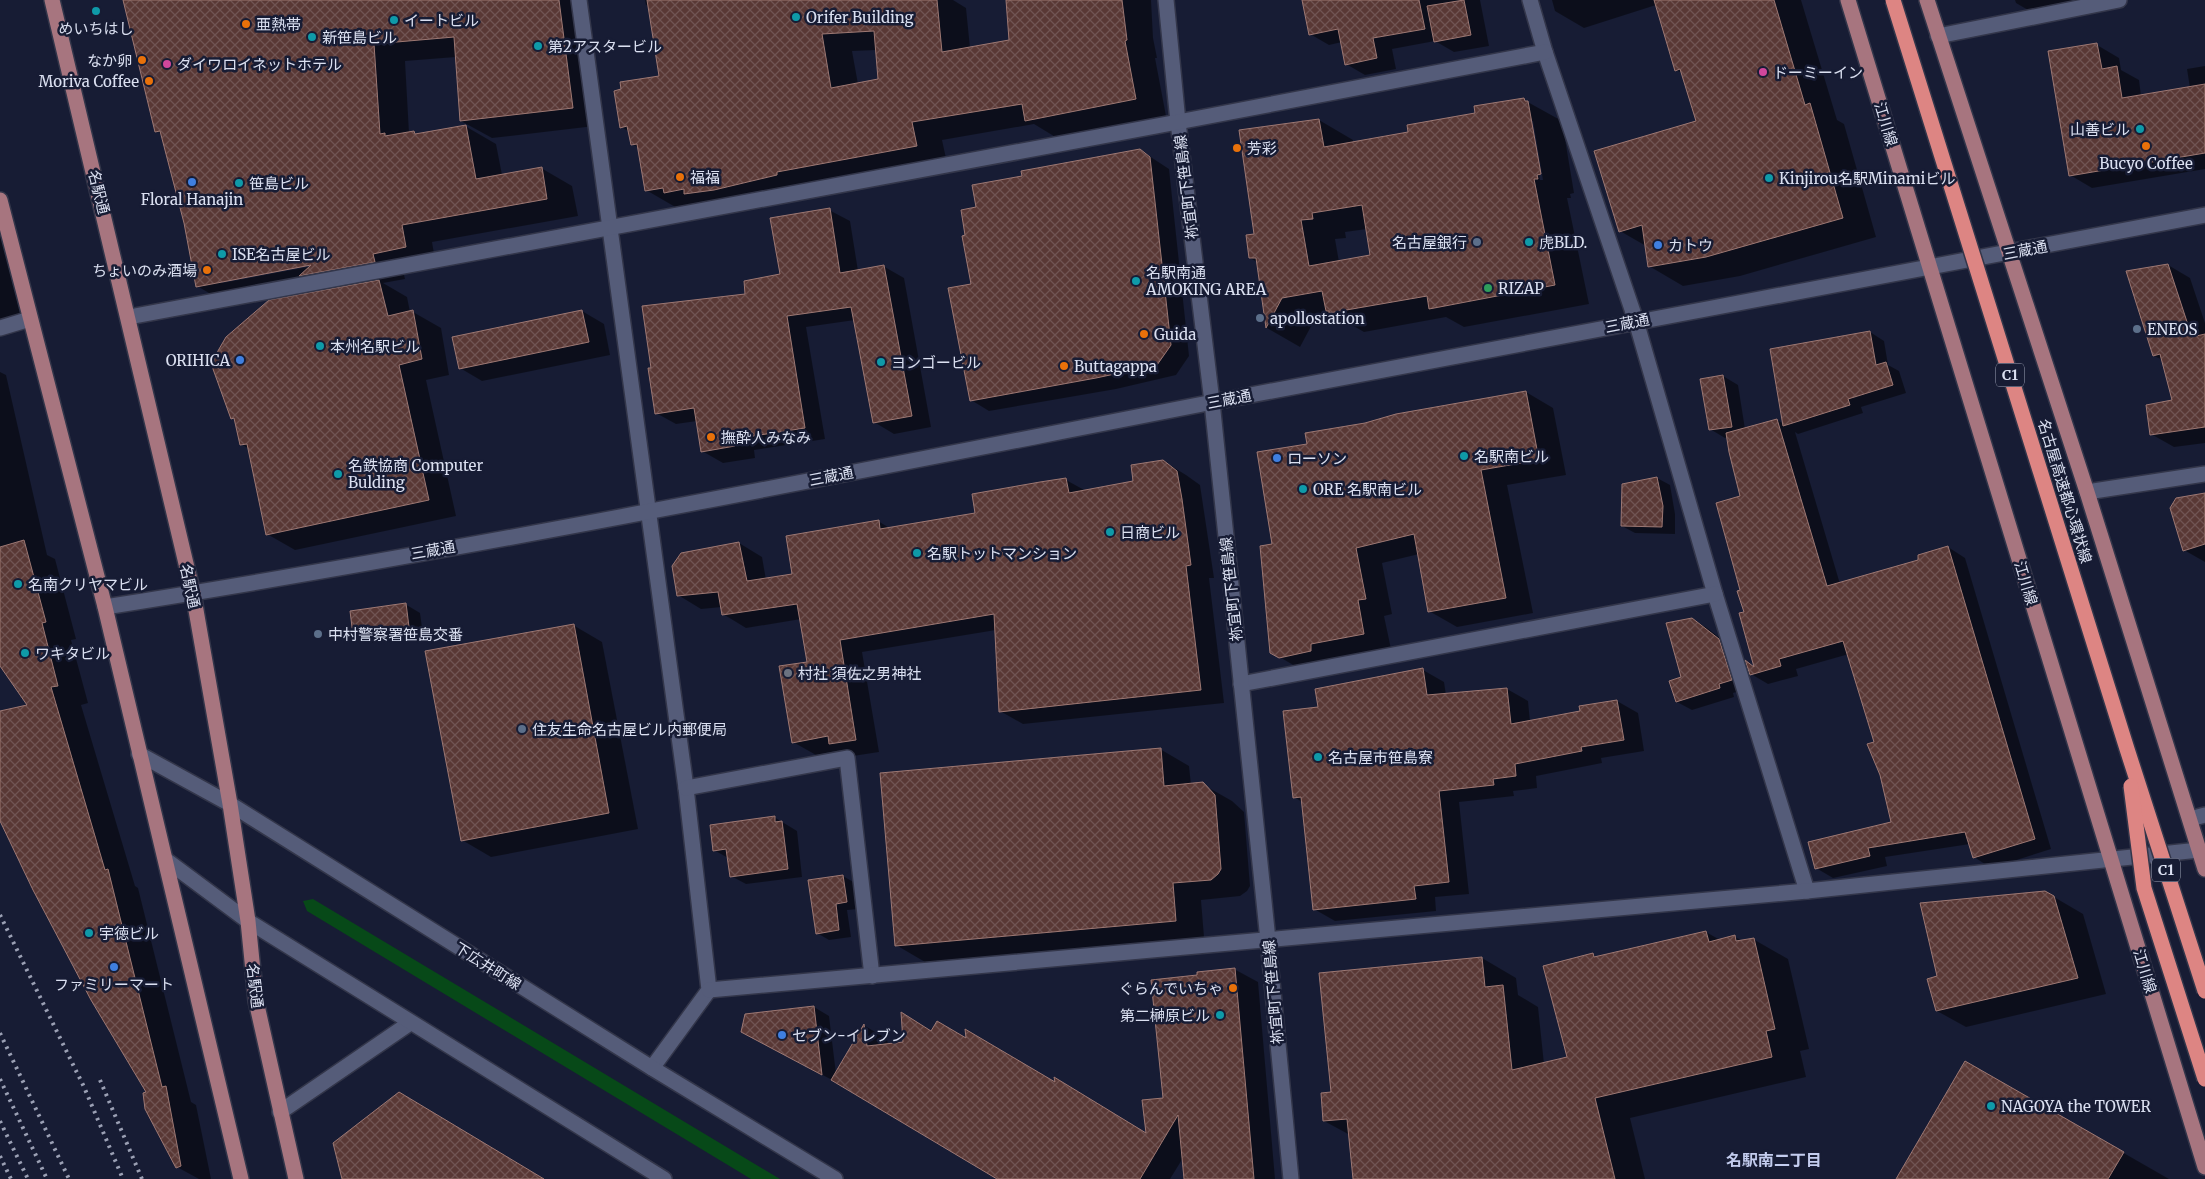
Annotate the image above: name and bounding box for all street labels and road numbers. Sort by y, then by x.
street label: 江川線 [1870,100,1902,148]
street label: 祢宜町下笹島線 [1170,134,1202,240]
street label: 名駅通 [84,168,114,216]
street label: 三蔵通 [2001,236,2049,264]
street label: 三蔵通 [1603,309,1651,337]
road number: C1 [1996,364,2024,386]
street label: 三蔵通 [1205,385,1253,413]
street label: 名古屋高速都心環状線 [2034,416,2096,566]
street label: 三蔵通 [807,462,855,490]
street label: 祢宜町下笹島線 [1216,536,1246,642]
street label: 三蔵通 [409,537,457,563]
street label: 江川線 [2010,559,2042,607]
street label: 名駅通 [176,562,204,610]
road number: C1 [2152,858,2180,882]
street label: 下広井町線 [451,938,525,994]
street label: 祢宜町下笹島線 [1259,939,1287,1045]
street label: 江川線 [2129,947,2161,995]
street label: 名駅通 [243,963,267,1009]

